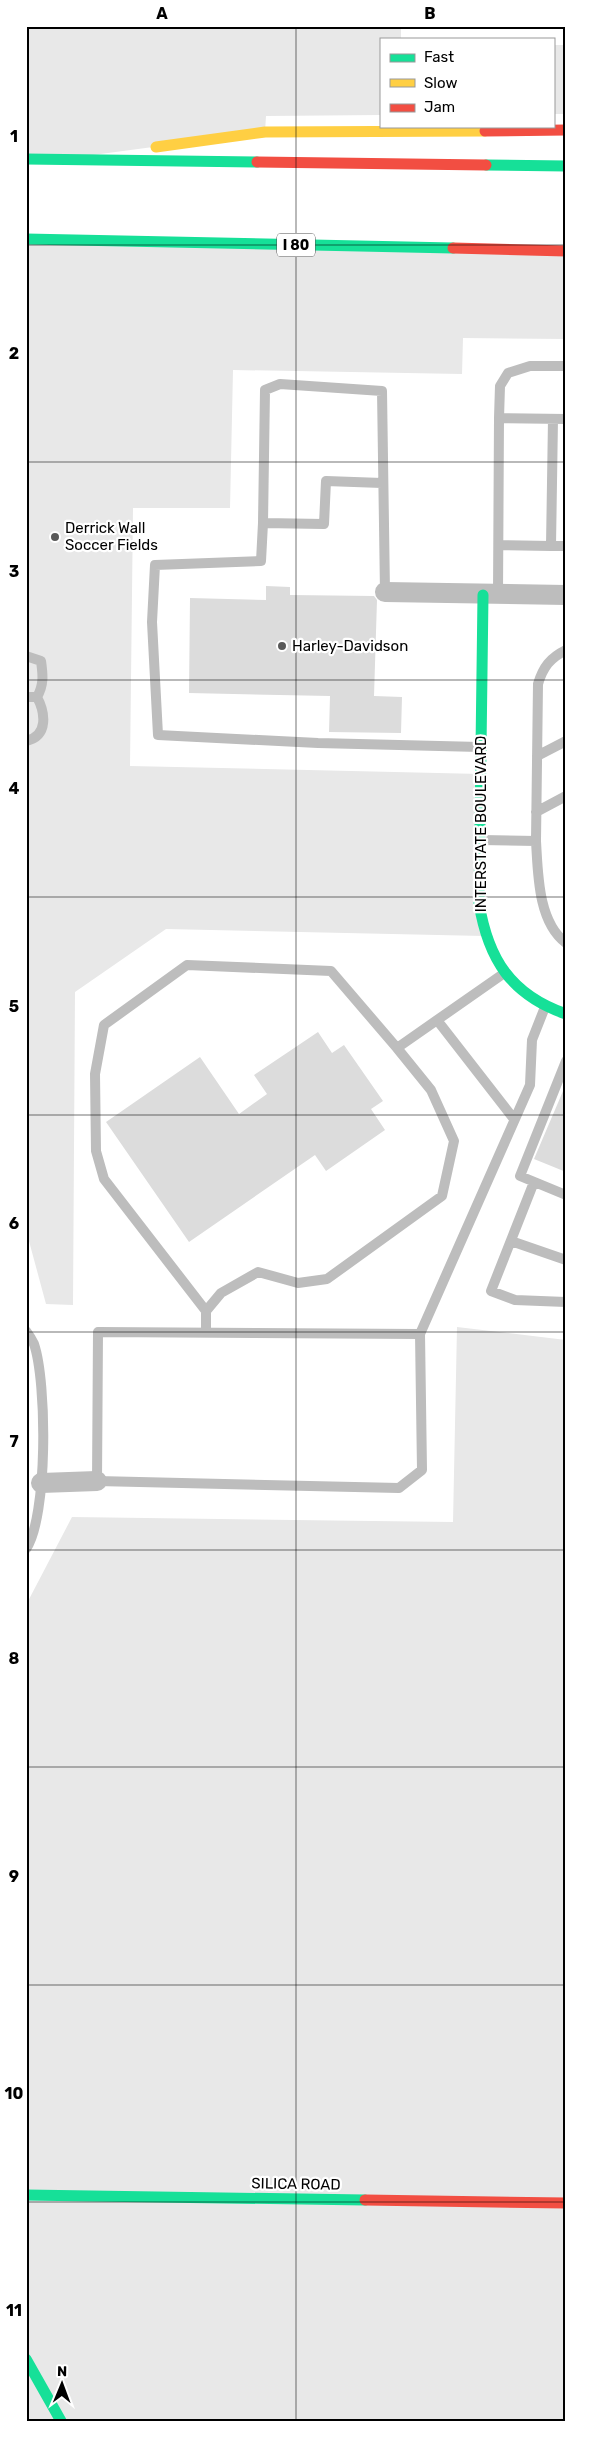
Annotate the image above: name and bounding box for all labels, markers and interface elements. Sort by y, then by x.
text: A [156,4,168,23]
text: B [424,4,436,23]
legend [380,38,554,128]
text: Fast [424,48,454,66]
text: Slow [424,74,457,92]
text: Jam [424,98,455,116]
text: 1 [10,127,18,146]
road number: I 80 [277,234,315,256]
text: 2 [9,344,19,363]
place label: Derrick Wall Soccer Fields [65,519,158,554]
marker: Derrick Wall Soccer Fields [49,531,61,543]
text: 3 [9,562,19,581]
place label: Harley-Davidson [292,637,408,655]
marker: Harley-Davidson [276,640,288,652]
street label: INTERSTATE BOULEVARD [472,736,490,912]
text: 4 [9,779,20,798]
text: 5 [9,997,19,1016]
text: 6 [9,1214,19,1233]
text: 7 [9,1432,19,1451]
text: 8 [9,1649,20,1668]
text: 9 [9,1867,19,1886]
text: 10 [5,2084,24,2103]
street label: SILICA ROAD [251,2174,341,2194]
text: 11 [6,2301,22,2320]
north arrow [38,2360,88,2410]
text: N [57,2363,67,2380]

